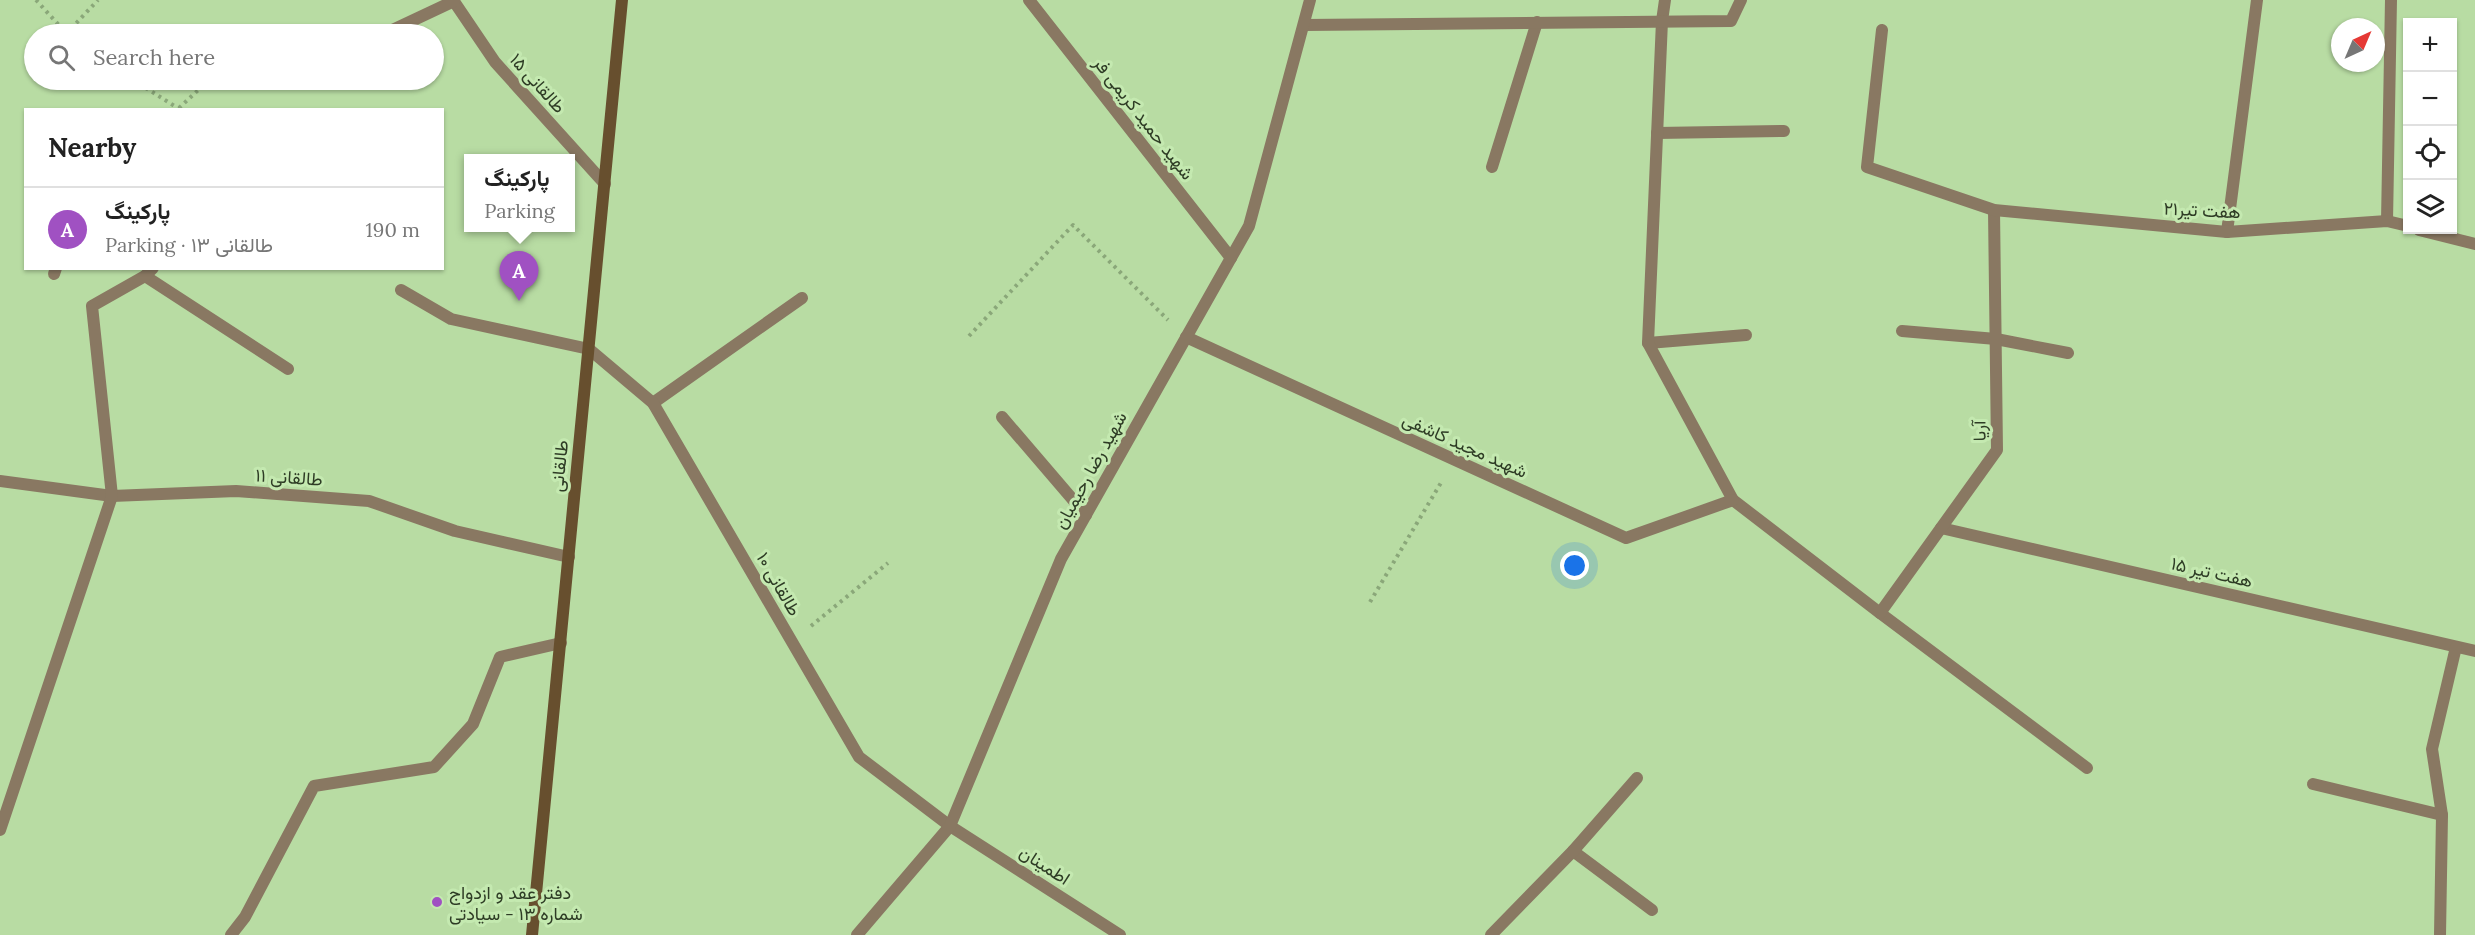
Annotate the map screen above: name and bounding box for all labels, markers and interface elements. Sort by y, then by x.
north arrow [2331,18,2385,72]
map controls [2403,18,2457,234]
button: + [2403,18,2457,72]
search box [24,24,444,90]
icon: search [45,41,78,74]
text: Search here [93,43,215,71]
street label: طالقانی ۱۵ [505,48,571,118]
street label: شهید حمید کریمی فر [1088,51,1199,184]
button: − [2403,72,2457,126]
button: locate [2403,126,2457,180]
text: Nearby [48,131,136,164]
popup [464,154,575,232]
text: پارکینگ [484,164,550,192]
button: layers [2403,180,2457,234]
street label: هفت تیر۲۱ [2163,196,2241,224]
text: پارکینگ [105,197,170,225]
text: Parking [484,198,555,223]
text: A [61,217,74,242]
text: 190 m [366,217,420,242]
text: Parking · طالقانی ۱۳ [105,232,273,257]
pin: A [500,252,538,301]
street label: شهید رضا رحیمیان [1048,407,1132,533]
street label: شهید مجید کاشفی [1399,407,1531,483]
street label: آریا [1967,419,1991,442]
street label: طالقانی [545,439,573,493]
street label: طالقانی ۱۱ [255,463,323,491]
street label: طالقانی ۱۰ [752,548,806,620]
your location [1560,551,1589,580]
street label: هفت تیر ۱۵ [2169,551,2255,593]
street label: اطمینان [1015,840,1075,890]
place label: دفتر عقد و ازدواج شماره ۱۳ - سیادتی [449,881,583,925]
marker: دفتر عقد و ازدواج شماره ۱۳ - سیادتی [430,895,444,909]

